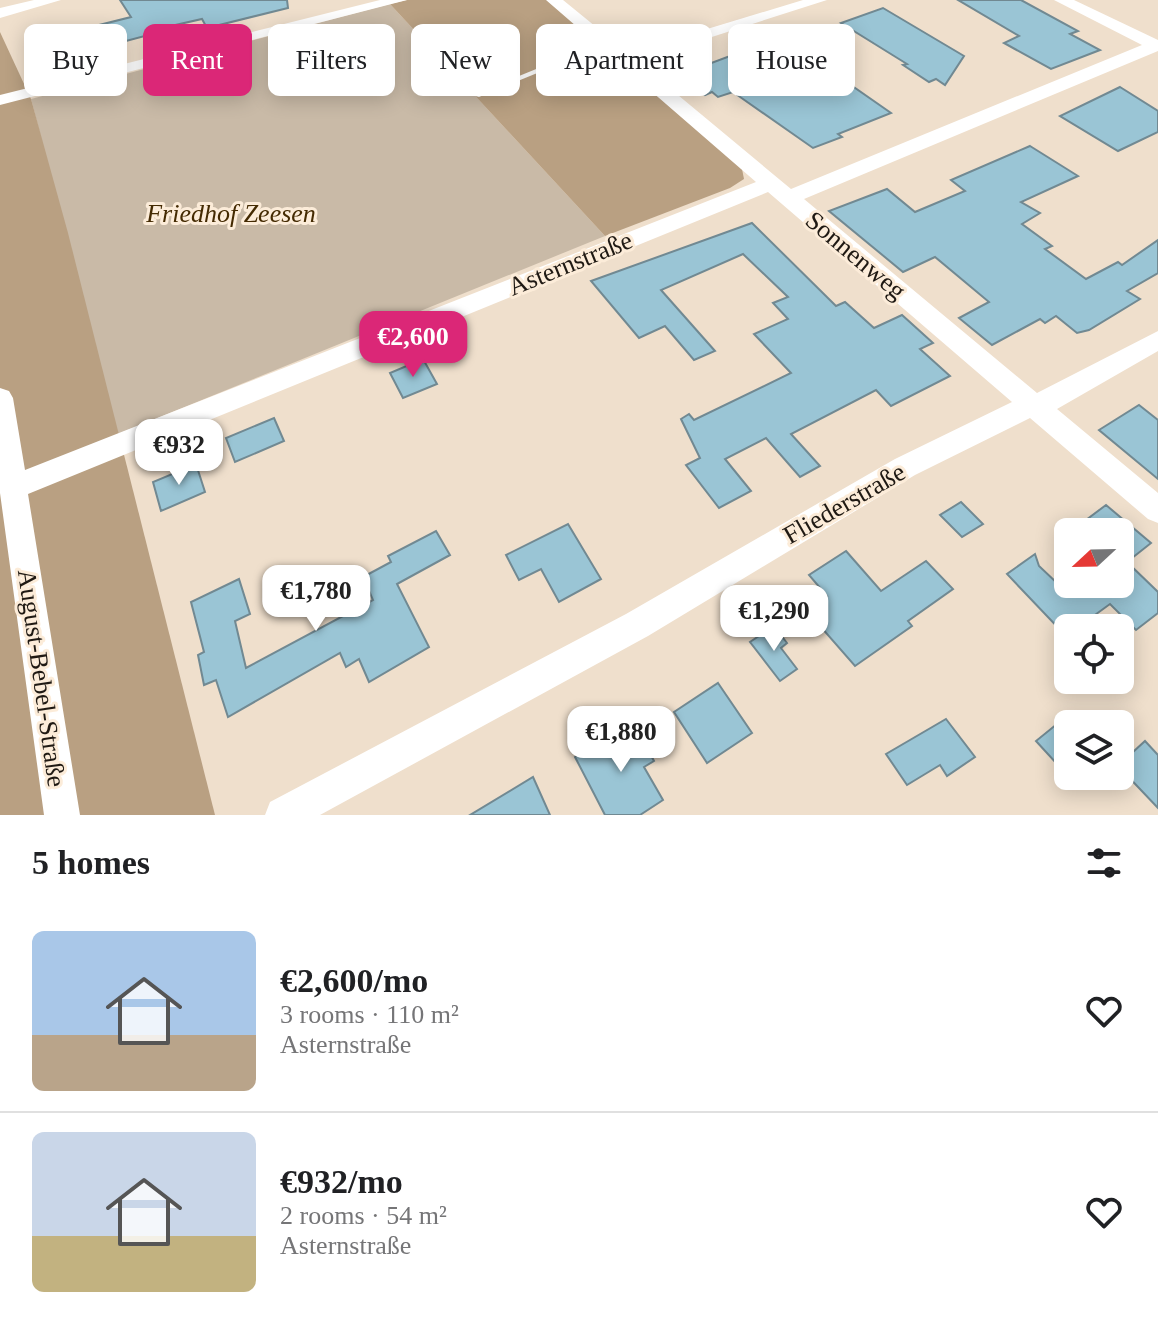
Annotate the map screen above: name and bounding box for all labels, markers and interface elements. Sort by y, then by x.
chip: Buy [24,24,127,96]
chip: Rent [143,24,252,96]
chip: Filters [268,24,395,96]
chip: New [411,24,520,96]
chip: Apartment [536,24,712,96]
chip: House [728,24,855,96]
park label: Friedhof Zeesen [145,199,316,228]
street label: Sonnenweg [800,205,911,305]
street label: Asternstraße [504,225,637,302]
pin: €2,600 [348,311,478,379]
text: €2,600 [377,322,449,351]
pin: €932 [132,419,226,487]
text: €932 [153,430,205,459]
street label: Fliederstraße [778,457,910,550]
north arrow [1054,518,1134,598]
map controls [1054,518,1134,790]
pin: €1,780 [251,565,381,633]
street label: August-Bebel-Straße [12,567,71,789]
text: €1,780 [280,576,352,605]
pin: €1,290 [709,585,839,653]
text: €1,290 [738,596,810,625]
button: locate [1054,614,1134,694]
pin: €1,880 [556,706,686,774]
button: layers [1054,710,1134,790]
text: €1,880 [585,717,657,746]
icon: filters [1082,841,1126,885]
text: 5 homes [32,844,150,881]
text: €2,600/mo [280,962,428,999]
icon: home [96,963,192,1059]
icon: heart [1082,989,1126,1033]
text: 3 rooms · 110 m² [280,1000,459,1029]
text: Asternstraße [280,1030,411,1059]
text: €932/mo [280,1163,403,1200]
icon: home [96,1164,192,1260]
icon: heart [1082,1190,1126,1234]
text: 2 rooms · 54 m² [280,1201,447,1230]
text: Asternstraße [280,1231,411,1260]

